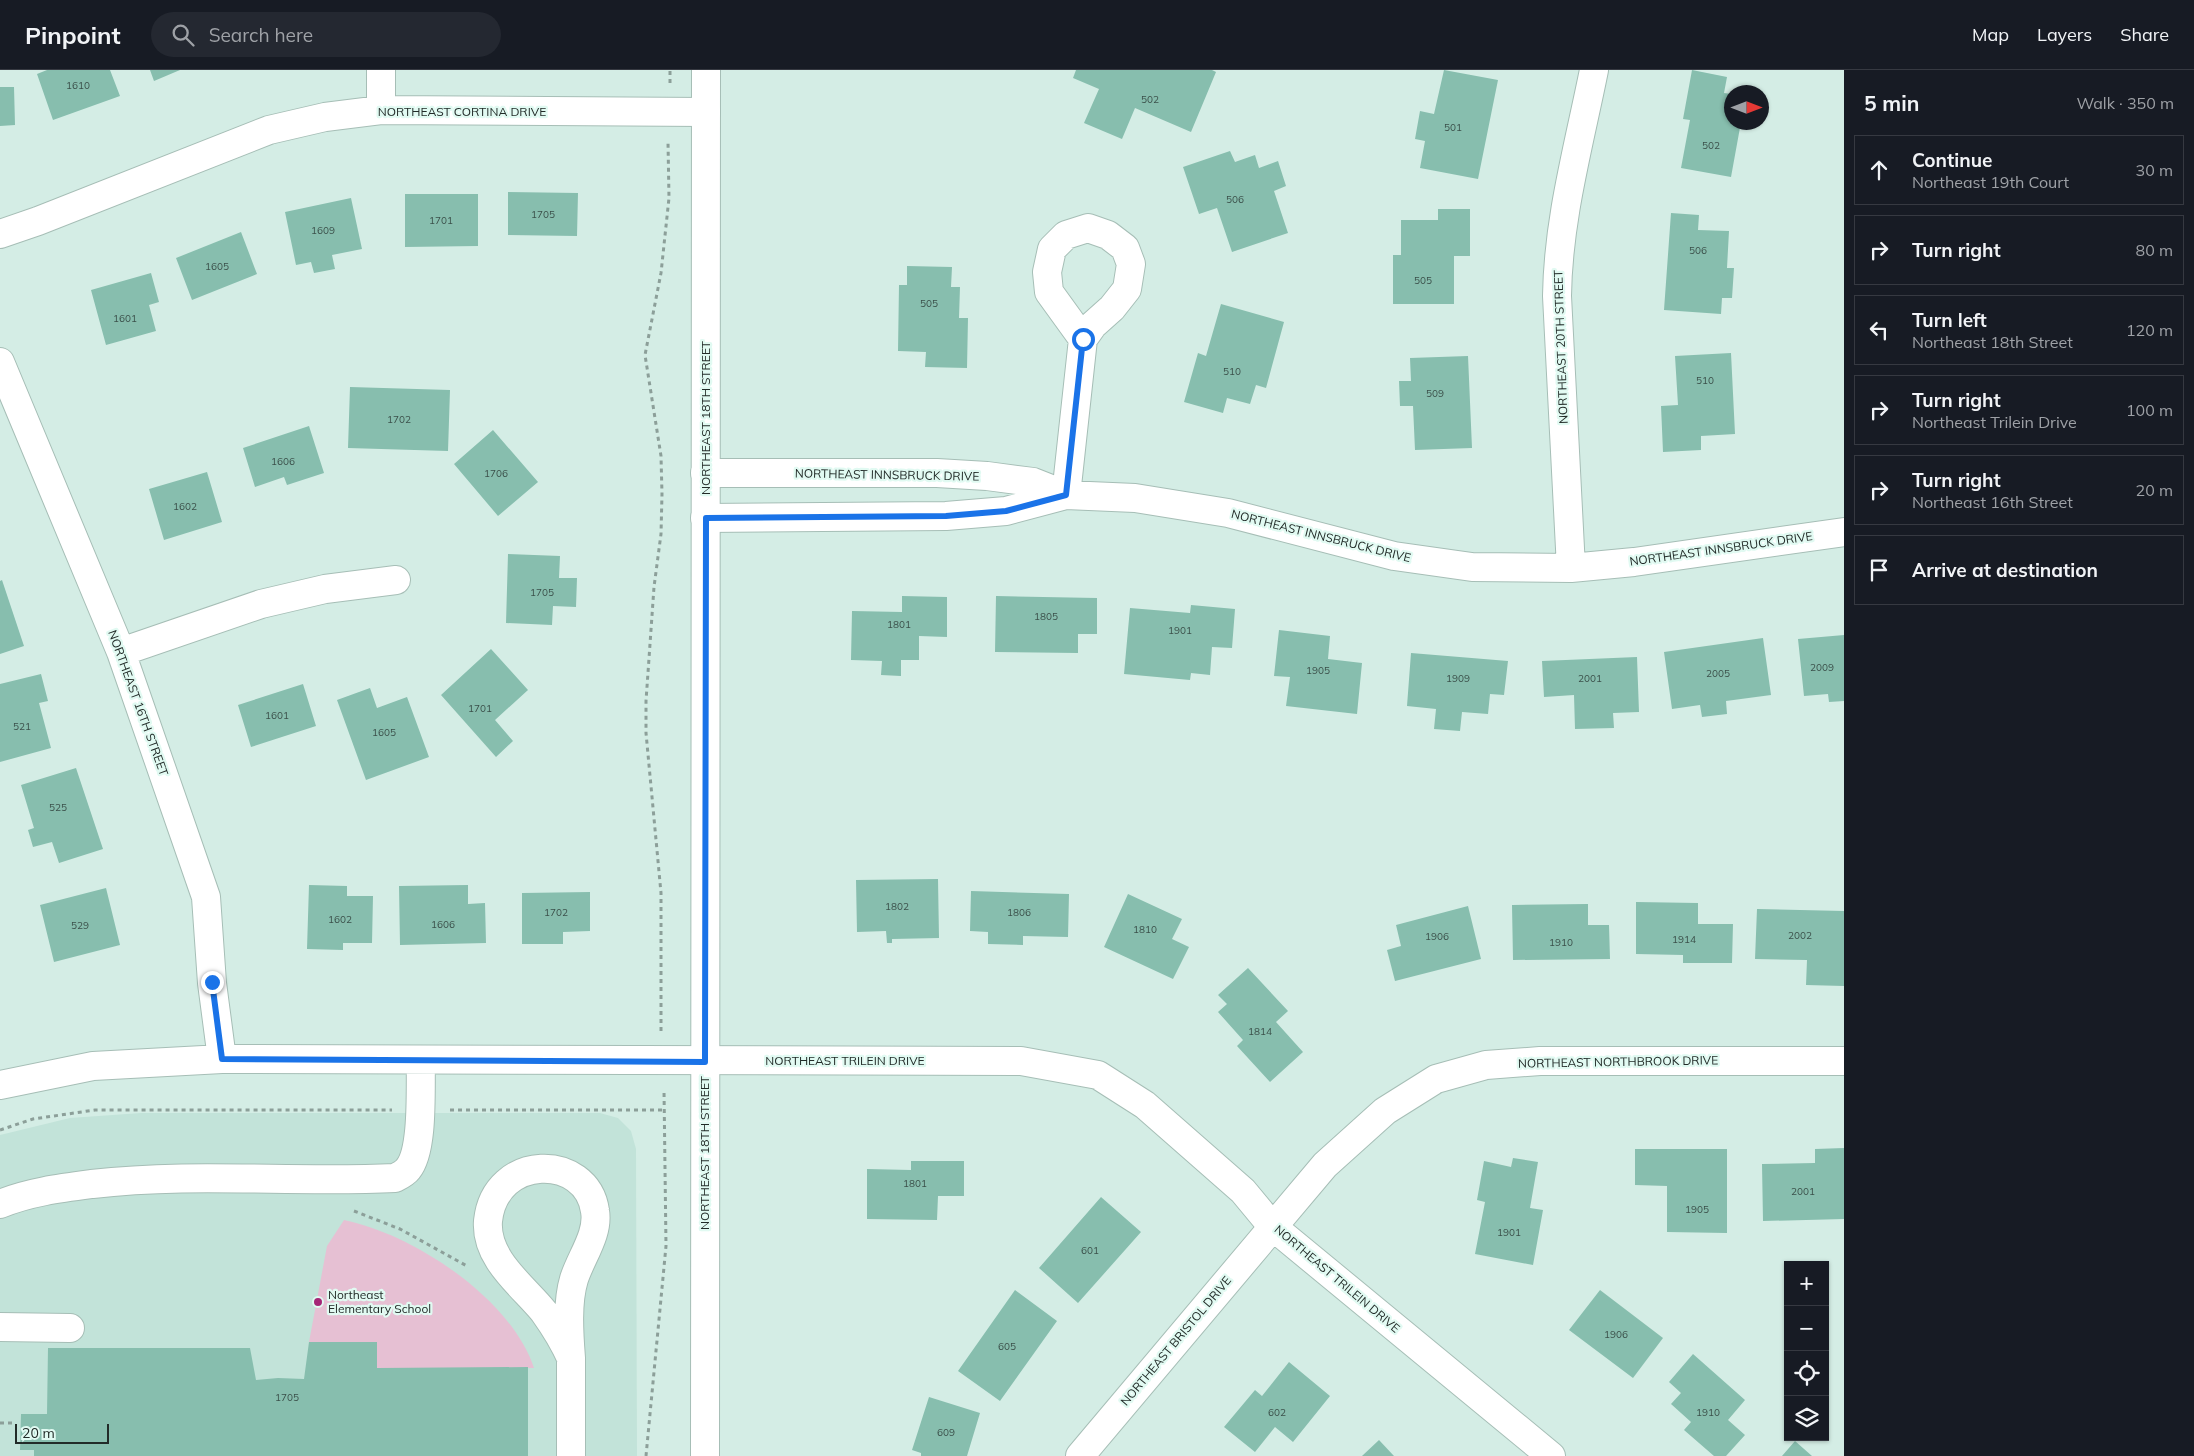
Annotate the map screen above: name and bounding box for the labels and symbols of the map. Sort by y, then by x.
house number: 1610 [66,79,90,92]
north arrow [1724,85,1769,130]
house number: 502 [1141,93,1159,106]
street label: NORTHEAST CORTINA DRIVE [378,104,546,119]
house number: 501 [1444,121,1462,134]
house number: 502 [1702,139,1720,152]
house number: 506 [1226,193,1244,206]
house number: 1705 [531,208,555,221]
house number: 1701 [429,214,453,227]
house number: 1609 [311,224,335,237]
house number: 506 [1689,244,1707,257]
house number: 1605 [205,260,229,273]
street label: NORTHEAST 20TH STREET [1550,269,1571,424]
house number: 505 [1414,274,1432,287]
house number: 505 [920,297,938,310]
house number: 1601 [113,312,137,325]
route start [1072,328,1095,351]
street label: NORTHEAST 18TH STREET [698,340,713,495]
house number: 510 [1223,365,1241,378]
house number: 510 [1696,374,1714,387]
house number: 509 [1426,387,1444,400]
house number: 1702 [387,413,411,426]
house number: 1606 [271,455,295,468]
street label: NORTHEAST INNSBRUCK DRIVE [795,465,979,484]
house number: 1706 [484,467,508,480]
house number: 1602 [173,500,197,513]
street label: NORTHEAST INNSBRUCK DRIVE [1230,506,1412,565]
street label: NORTHEAST INNSBRUCK DRIVE [1629,528,1813,569]
house number: 1705 [530,586,554,599]
house number: 1805 [1034,610,1058,623]
house number: 1801 [887,618,911,631]
house number: 1901 [1168,624,1192,637]
street label: NORTHEAST 16TH STREET [105,628,172,778]
house number: 2009 [1810,661,1834,674]
house number: 1905 [1306,664,1330,677]
house number: 2005 [1706,667,1730,680]
house number: 1909 [1446,672,1470,685]
house number: 2001 [1578,672,1602,685]
house number: 1701 [468,702,492,715]
house number: 1601 [265,709,289,722]
house number: 521 [13,720,31,733]
house number: 1605 [372,726,396,739]
house number: 525 [49,801,67,814]
house number: 1802 [885,900,909,913]
house number: 1702 [544,906,568,919]
house number: 1806 [1007,906,1031,919]
house number: 1602 [328,913,352,926]
house number: 1606 [431,918,455,931]
house number: 529 [71,919,89,932]
house number: 1810 [1133,923,1157,936]
house number: 2002 [1788,929,1812,942]
house number: 1906 [1425,930,1449,943]
house number: 1914 [1672,933,1696,946]
house number: 1910 [1549,936,1573,949]
route end [201,971,224,994]
house number: 1814 [1248,1025,1272,1038]
street label: NORTHEAST NORTHBROOK DRIVE [1518,1052,1718,1071]
street label: NORTHEAST TRILEIN DRIVE [765,1053,925,1068]
street label: NORTHEAST 18TH STREET [697,1075,712,1230]
house number: 1801 [903,1177,927,1190]
house number: 2001 [1791,1185,1815,1198]
house number: 1905 [1685,1203,1709,1216]
street label: NORTHEAST TRILEIN DRIVE [1271,1222,1403,1336]
house number: 1901 [1497,1226,1521,1239]
house number: 601 [1081,1244,1099,1257]
street label: NORTHEAST BRISTOL DRIVE [1117,1273,1234,1408]
place label: Northeast Elementary School [328,1287,431,1316]
marker: Northeast Elementary School [312,1296,324,1308]
house number: 1906 [1604,1328,1628,1341]
house number: 605 [998,1340,1016,1353]
house number: 1705 [275,1391,299,1404]
house number: 602 [1268,1406,1286,1419]
house number: 1910 [1696,1406,1720,1419]
scale bar [15,1421,109,1444]
house number: 609 [937,1426,955,1439]

